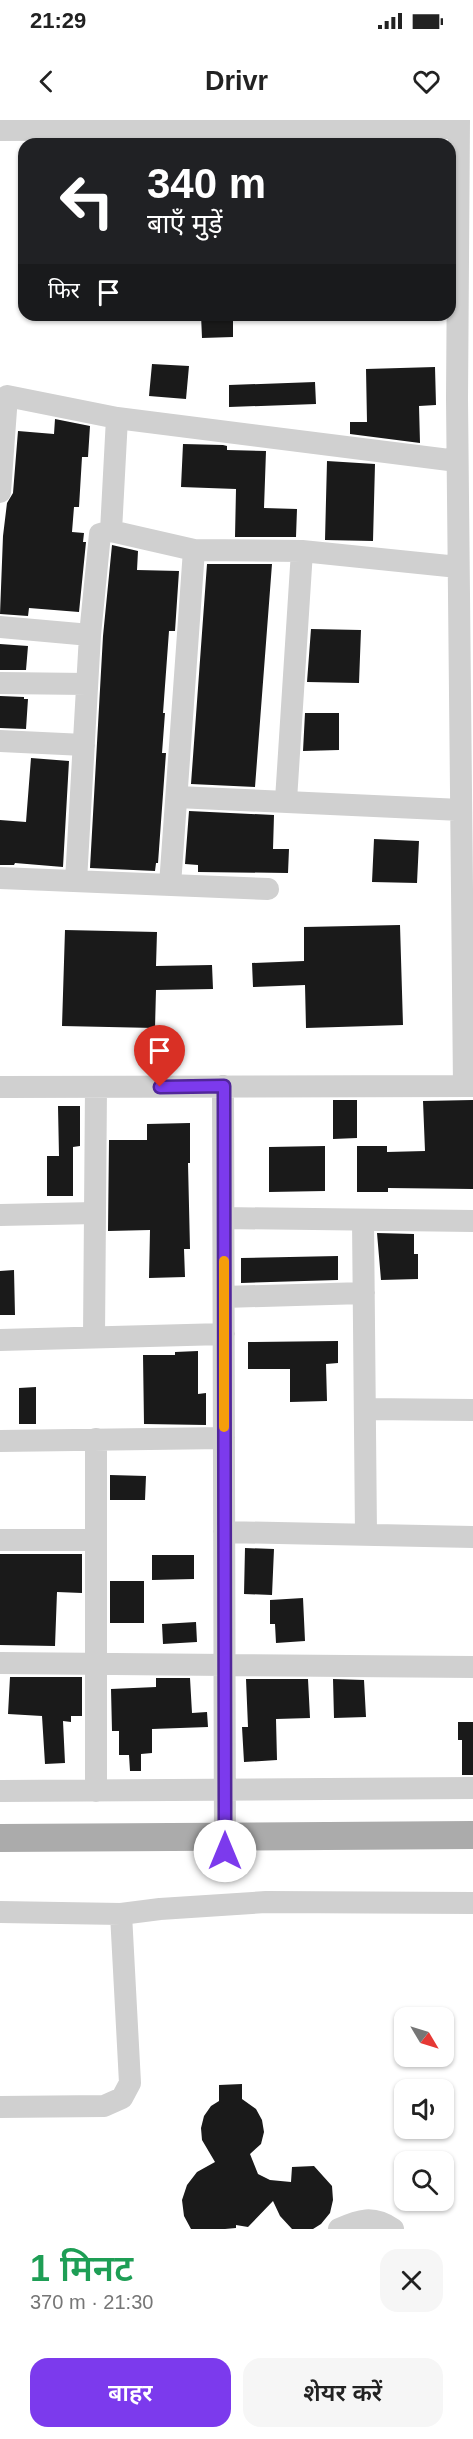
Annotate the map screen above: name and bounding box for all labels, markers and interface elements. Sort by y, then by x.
text: 21:29 [30,8,86,33]
icon: back [30,65,63,98]
icon: heart [410,65,443,98]
text: Drivr [205,66,268,96]
text: 340 m [147,160,266,207]
icon: left [48,162,126,240]
text: बाएँ मुड़ें [147,209,222,239]
icon: arrive [92,276,125,309]
text: फिर [48,278,80,303]
pin [134,1025,185,1087]
icon: arrive [143,1034,176,1067]
position arrow [193,1819,257,1883]
north arrow [394,2007,454,2067]
map controls [394,2007,454,2211]
button: sound [394,2079,454,2139]
button: search [394,2151,454,2211]
text: 1 मिनट [30,2248,133,2289]
button: close [380,2249,443,2312]
text: 370 m · 21:30 [30,2291,153,2313]
button: बाहर [30,2358,231,2427]
button: शेयर करें [243,2358,443,2427]

